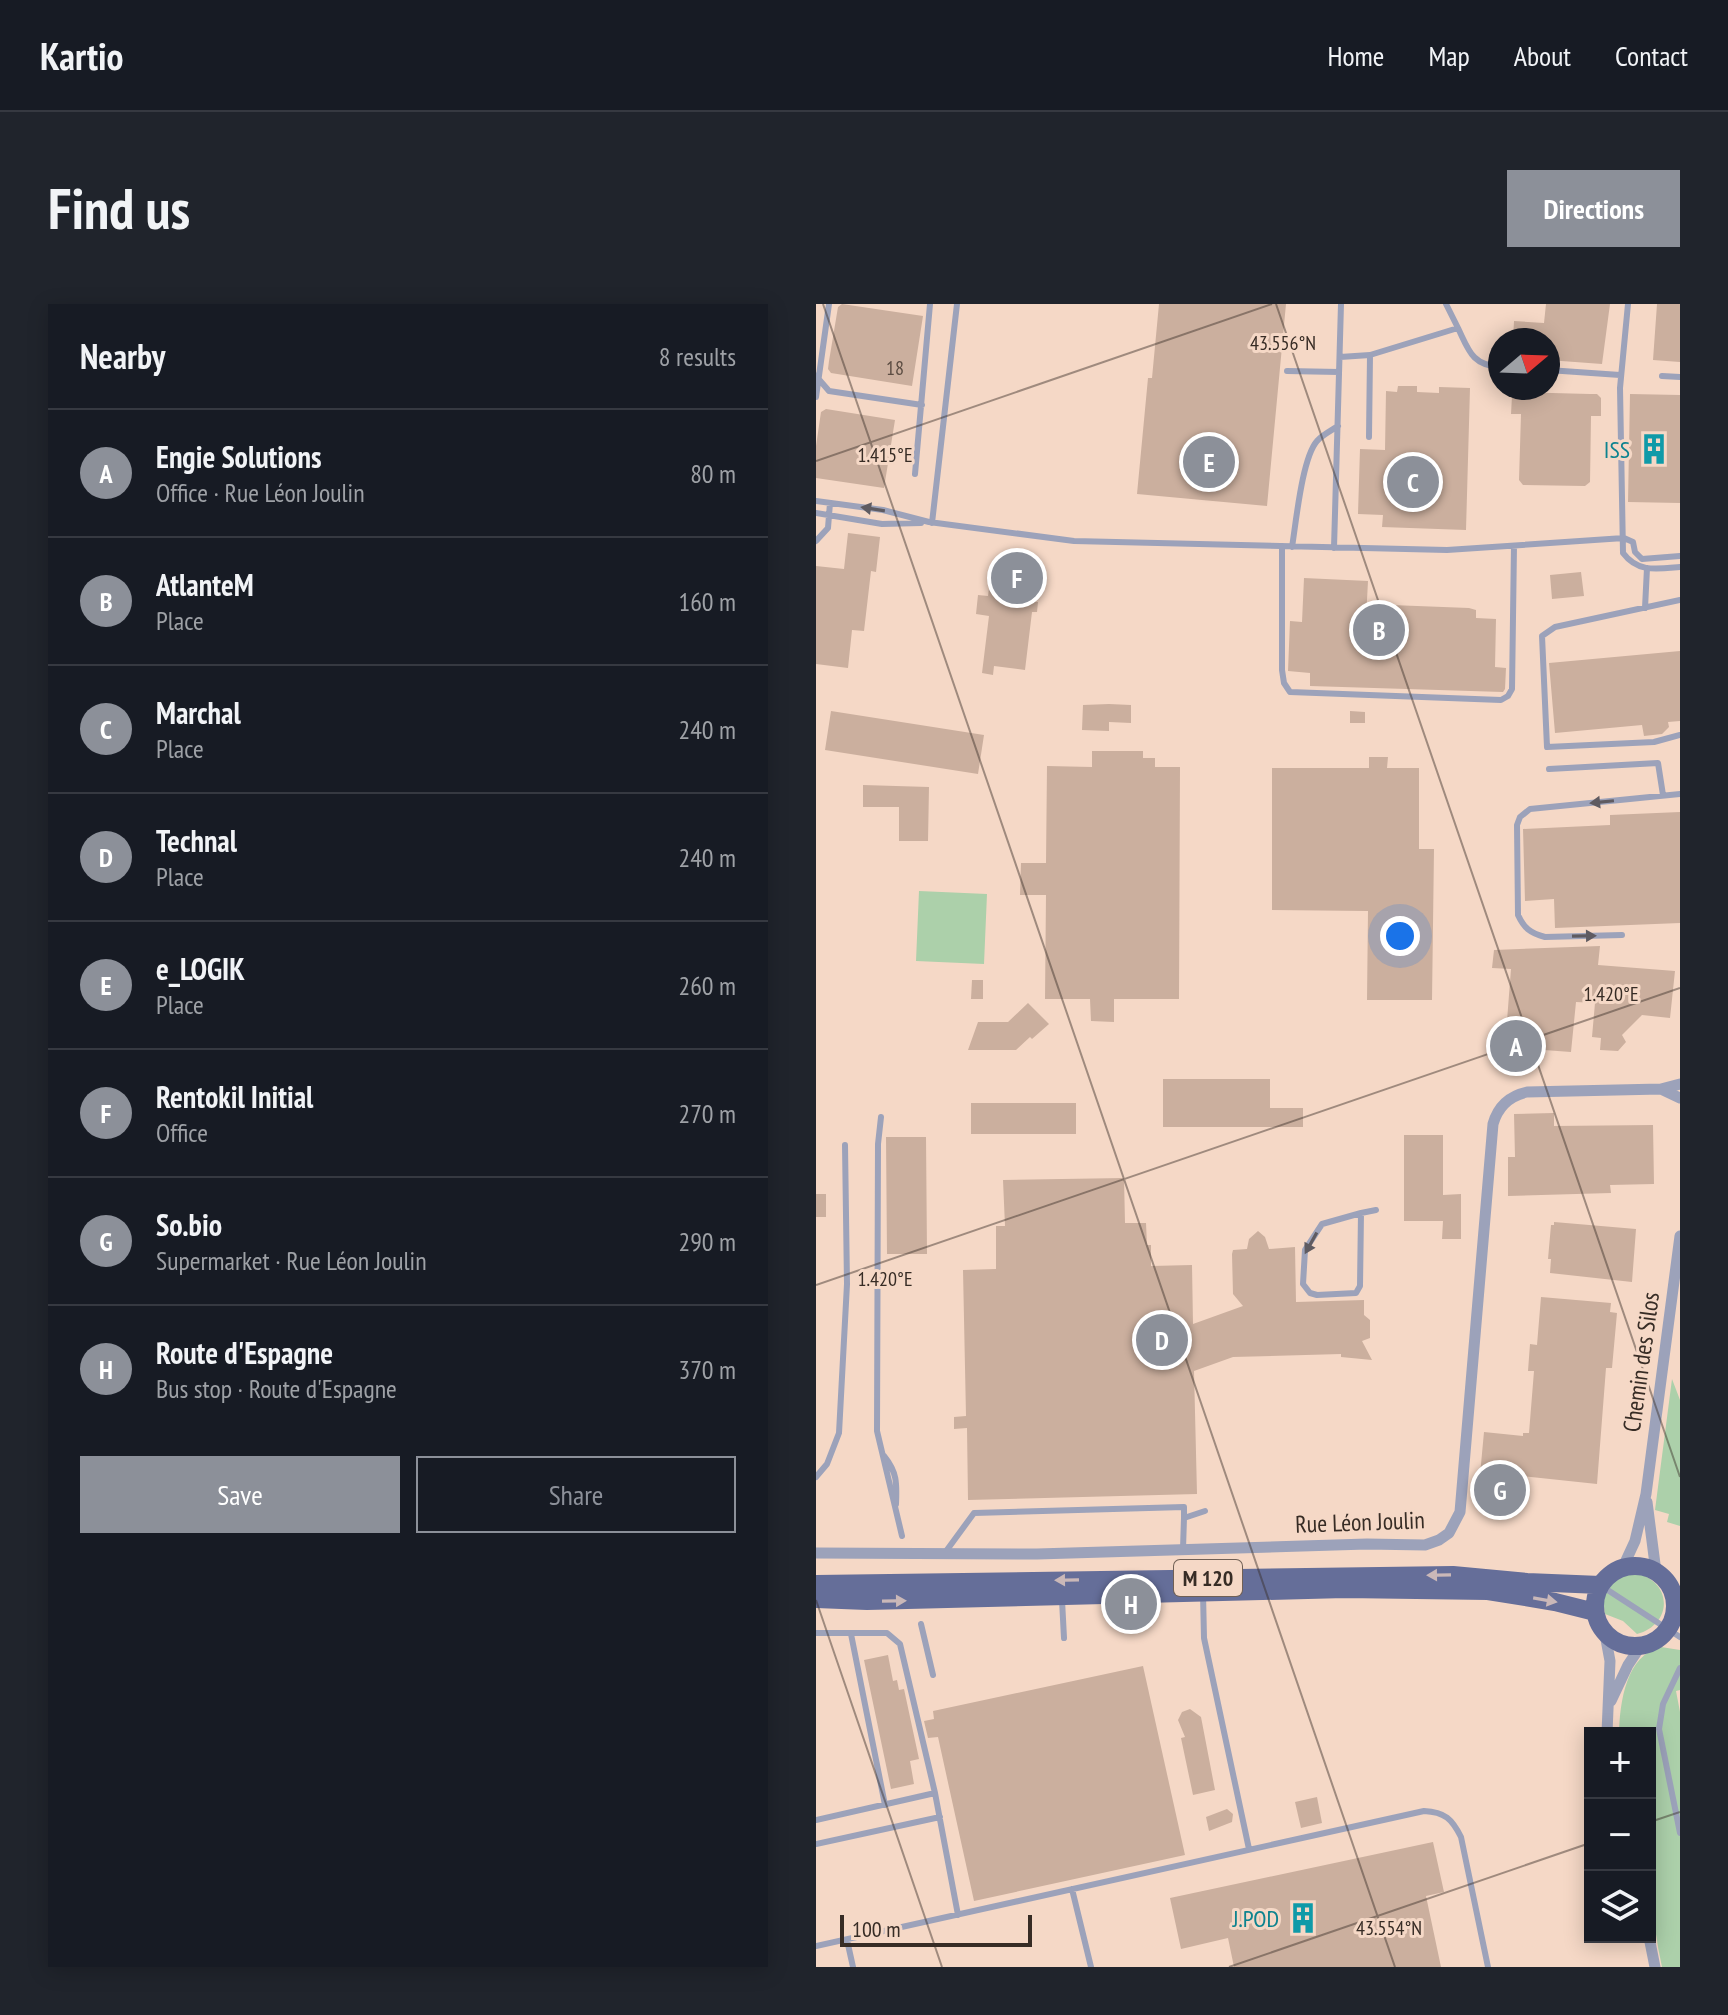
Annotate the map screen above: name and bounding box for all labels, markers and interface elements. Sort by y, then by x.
text: Kartio [40,31,124,80]
text: Home [1328,37,1384,74]
text: Map [1428,37,1470,74]
text: About [1514,37,1571,74]
text: Contact [1615,37,1688,74]
button: Directions [1507,170,1680,247]
text: Find us [48,172,190,244]
north arrow [1488,328,1560,400]
text: 43.556°N [1250,330,1316,356]
text: Nearby [80,334,165,378]
text: 8 results [659,340,736,373]
house number: 18 [886,355,904,381]
pin: E [1183,432,1235,492]
building icon: ISS [1637,432,1671,466]
place label: ISS [1604,434,1630,465]
text: Engie Solutions [156,437,321,476]
text: 1.415°E [858,442,912,468]
pin: C [1387,452,1439,512]
text: A [99,457,113,490]
text: 80 m [690,457,736,490]
text: Office · Rue Léon Joulin [156,476,365,509]
one-way arrow [860,502,885,514]
pin: F [991,548,1043,608]
text: AtlanteM [156,565,254,604]
text: B [100,585,112,618]
text: 160 m [678,585,736,618]
pin: B [1353,600,1405,660]
text: Place [156,604,204,637]
text: Marchal [156,693,241,732]
text: C [100,713,112,746]
text: 240 m [678,713,736,746]
text: Place [156,732,204,765]
one-way arrow [1589,795,1614,808]
text: Technal [156,821,237,860]
text: D [99,841,113,874]
text: 240 m [678,841,736,874]
text: Place [156,860,204,893]
your location [1380,916,1420,956]
one-way arrow [1572,930,1597,942]
text: e_LOGIK [156,949,245,988]
text: E [100,969,112,1002]
text: 260 m [678,969,736,1002]
text: 1.420°E [1584,981,1638,1007]
text: Place [156,988,204,1021]
pin: A [1490,1016,1542,1076]
text: Rentokil Initial [156,1077,313,1116]
text: F [101,1097,111,1130]
text: 270 m [678,1097,736,1130]
text: Office [156,1116,208,1149]
text: So.bio [156,1205,222,1244]
text: G [99,1225,113,1258]
text: 290 m [678,1225,736,1258]
one-way arrow [1304,1232,1318,1254]
text: Supermarket · Rue Léon Joulin [156,1244,427,1277]
text: 1.420°E [858,1266,912,1292]
street label: Chemin des Silos [1616,1290,1666,1434]
pin: D [1136,1310,1188,1370]
text: Route d'Espagne [156,1333,333,1372]
text: H [99,1353,113,1386]
text: 370 m [678,1353,736,1386]
text: Bus stop · Route d'Espagne [156,1372,397,1405]
button: Save [80,1456,400,1533]
button: Share [416,1456,736,1533]
pin: G [1474,1460,1526,1520]
street label: Rue Léon Joulin [1295,1504,1425,1540]
road number: M 120 [1174,1560,1242,1596]
one-way arrow [1426,1569,1451,1581]
one-way arrow [1054,1574,1079,1586]
pin: H [1105,1574,1157,1634]
one-way arrow [882,1594,907,1607]
one-way arrow [1533,1595,1558,1607]
map controls [1584,1727,1656,1943]
button: + [1584,1727,1656,1799]
button: − [1584,1799,1656,1871]
button: layers [1584,1871,1656,1943]
building icon: J.POD [1286,1901,1320,1935]
place label: J.POD [1232,1903,1279,1934]
scale bar [840,1911,1032,1947]
text: 100 m [852,1915,901,1943]
text: 43.554°N [1356,1915,1422,1941]

